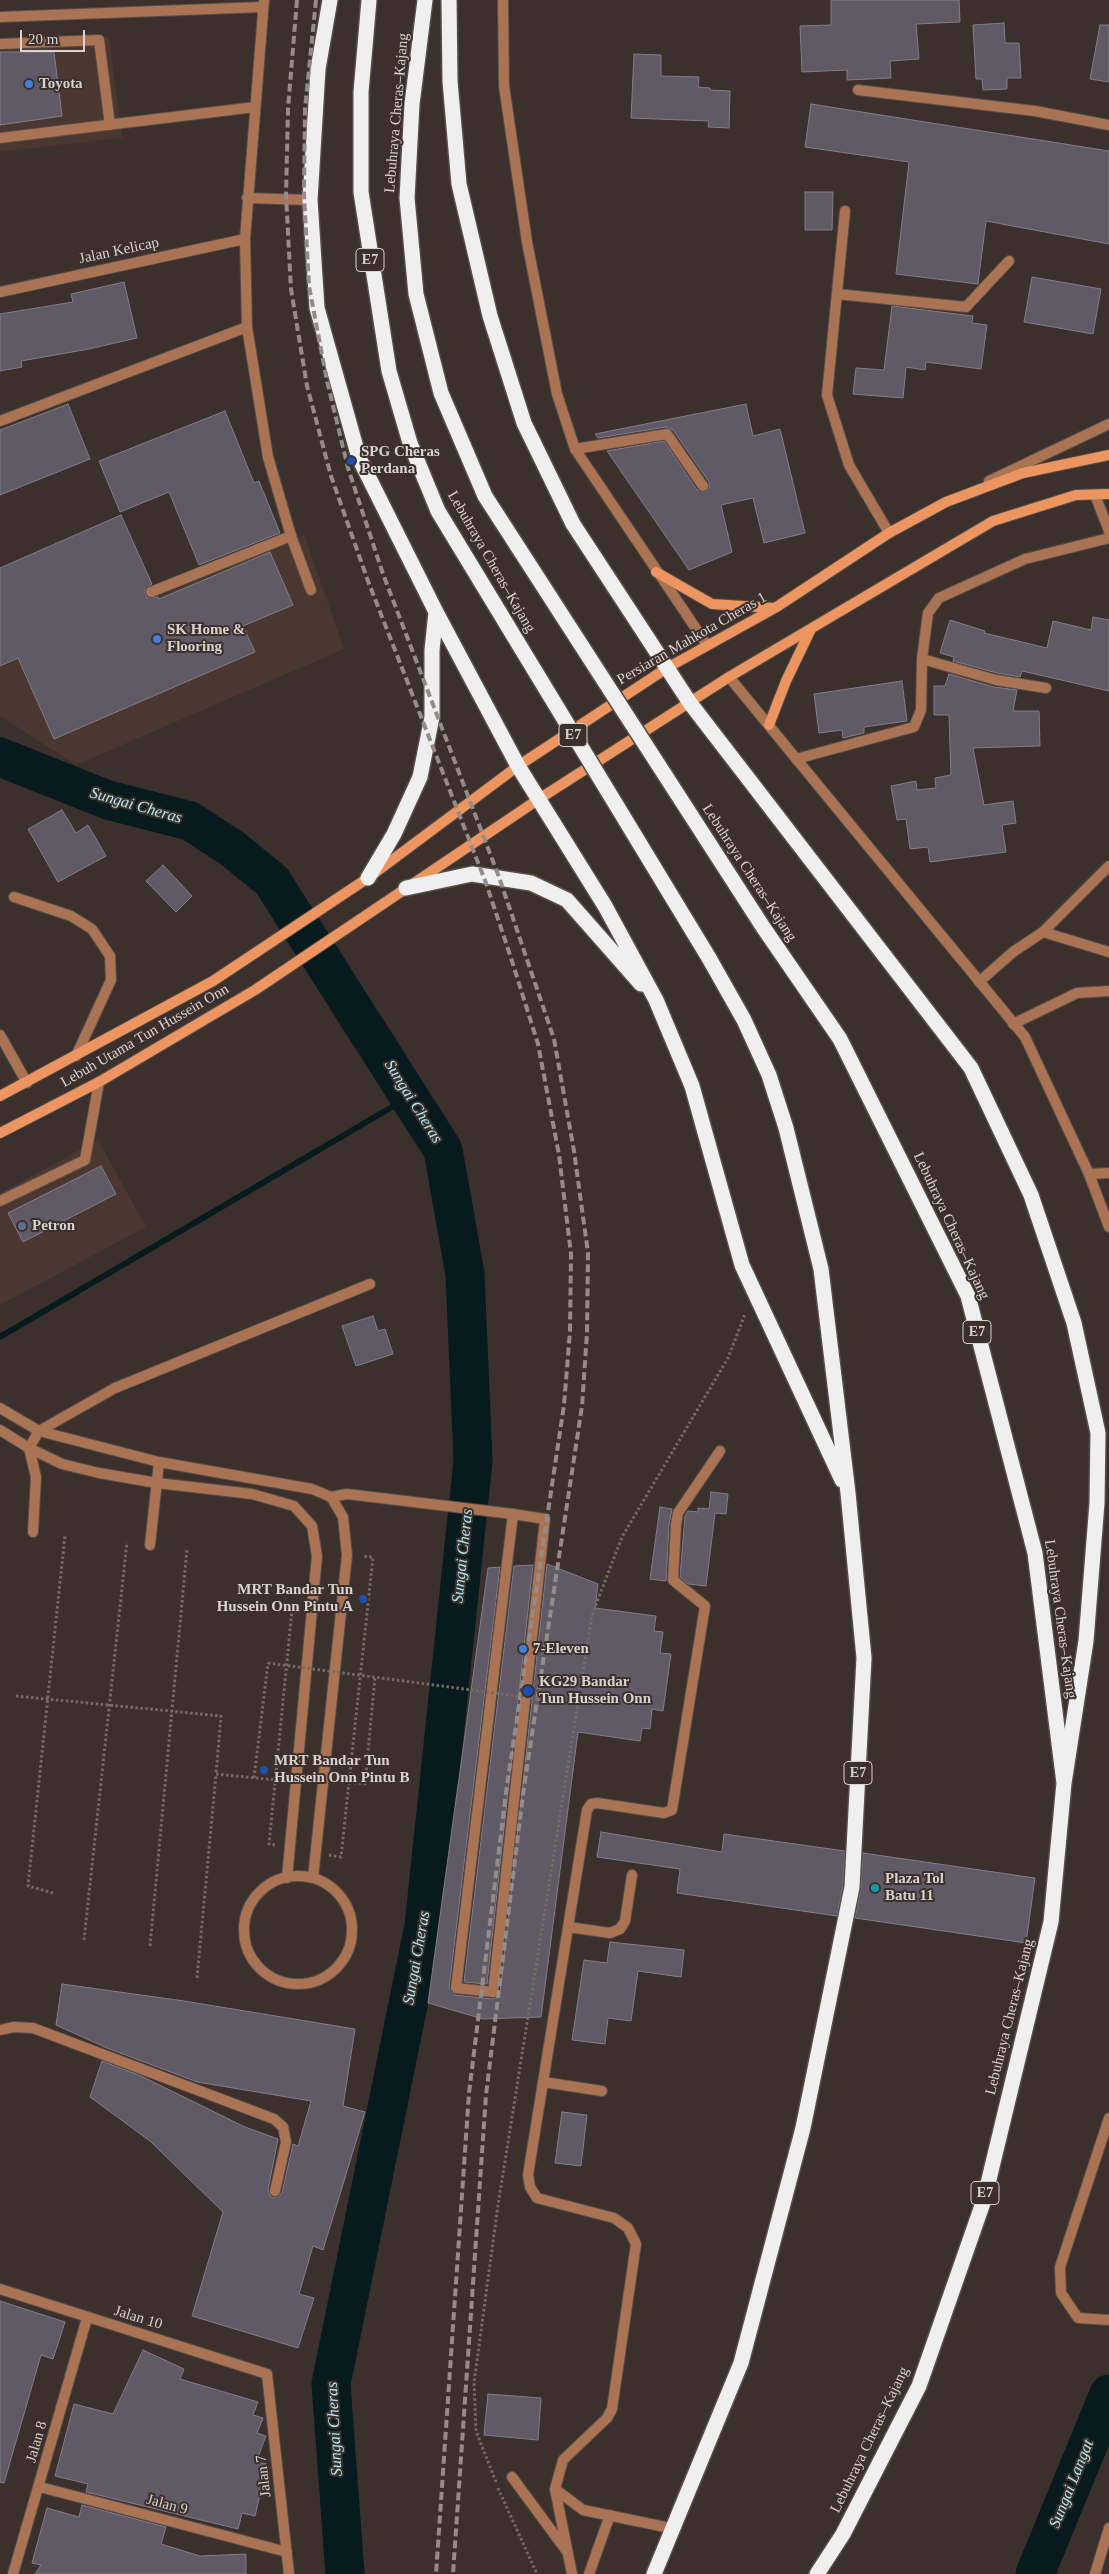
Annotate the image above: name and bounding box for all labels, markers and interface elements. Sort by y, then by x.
scale bar [22,20,88,52]
text: 20 m [28,31,58,47]
street label: Lebuhraya Cheras–Kajang [381,32,413,194]
place label: Toyota [39,75,83,93]
marker: Toyota [23,78,35,90]
street label: Jalan Kelicap [77,234,161,268]
road number: E7 [356,248,384,272]
place label: SPG Cheras Perdana [361,443,440,478]
marker: SPG Cheras Perdana [345,455,357,467]
street label: Lebuhraya Cheras–Kajang [443,488,539,636]
street label: Persiaran Mahkota Cheras 1 [614,589,770,689]
place label: SK Home & Flooring [167,621,245,656]
marker: SK Home & Flooring [151,633,163,645]
road number: E7 [559,724,587,746]
water label: Sungai Cheras [88,784,184,828]
street label: Lebuhraya Cheras–Kajang [698,801,800,945]
street label: Lebuh Utama Tun Hussein Onn [58,980,232,1092]
water label: Sungai Cheras [380,1057,446,1147]
street label: Lebuhraya Cheras–Kajang [909,1150,993,1302]
place label: Petron [32,1217,75,1235]
marker: Petron [16,1220,28,1232]
road number: E7 [963,1320,991,1344]
water label: Sungai Cheras [449,1508,477,1604]
street label: Lebuhraya Cheras–Kajang [1040,1538,1080,1700]
place label: MRT Bandar Tun Hussein Onn Pintu A [217,1581,353,1616]
marker: MRT Bandar Tun Hussein Onn Pintu A [357,1593,369,1605]
place label: 7-Eleven [533,1640,589,1658]
marker: 7-Eleven [517,1643,529,1655]
place label: KG29 Bandar Tun Hussein Onn [539,1673,651,1708]
marker: KG29 Bandar Tun Hussein Onn [521,1684,535,1698]
place label: MRT Bandar Tun Hussein Onn Pintu B [274,1752,409,1787]
road number: E7 [844,1762,872,1785]
marker: MRT Bandar Tun Hussein Onn Pintu B [258,1764,270,1776]
place label: Plaza Tol Batu 11 [885,1870,944,1905]
marker: Plaza Tol Batu 11 [869,1882,881,1894]
water label: Sungai Cheras [399,1910,435,2006]
street label: Lebuhraya Cheras–Kajang [982,1937,1038,2097]
road number: E7 [971,2182,999,2204]
street label: Jalan 10 [112,2302,164,2334]
street label: Lebuhraya Cheras–Kajang [827,2364,913,2516]
water label: Sungai Cheras [323,2381,347,2477]
street label: Jalan 8 [23,2419,51,2465]
water label: Sungai Langat [1046,2437,1098,2531]
street label: Jalan 7 [253,2454,275,2498]
street label: Jalan 9 [144,2491,190,2519]

